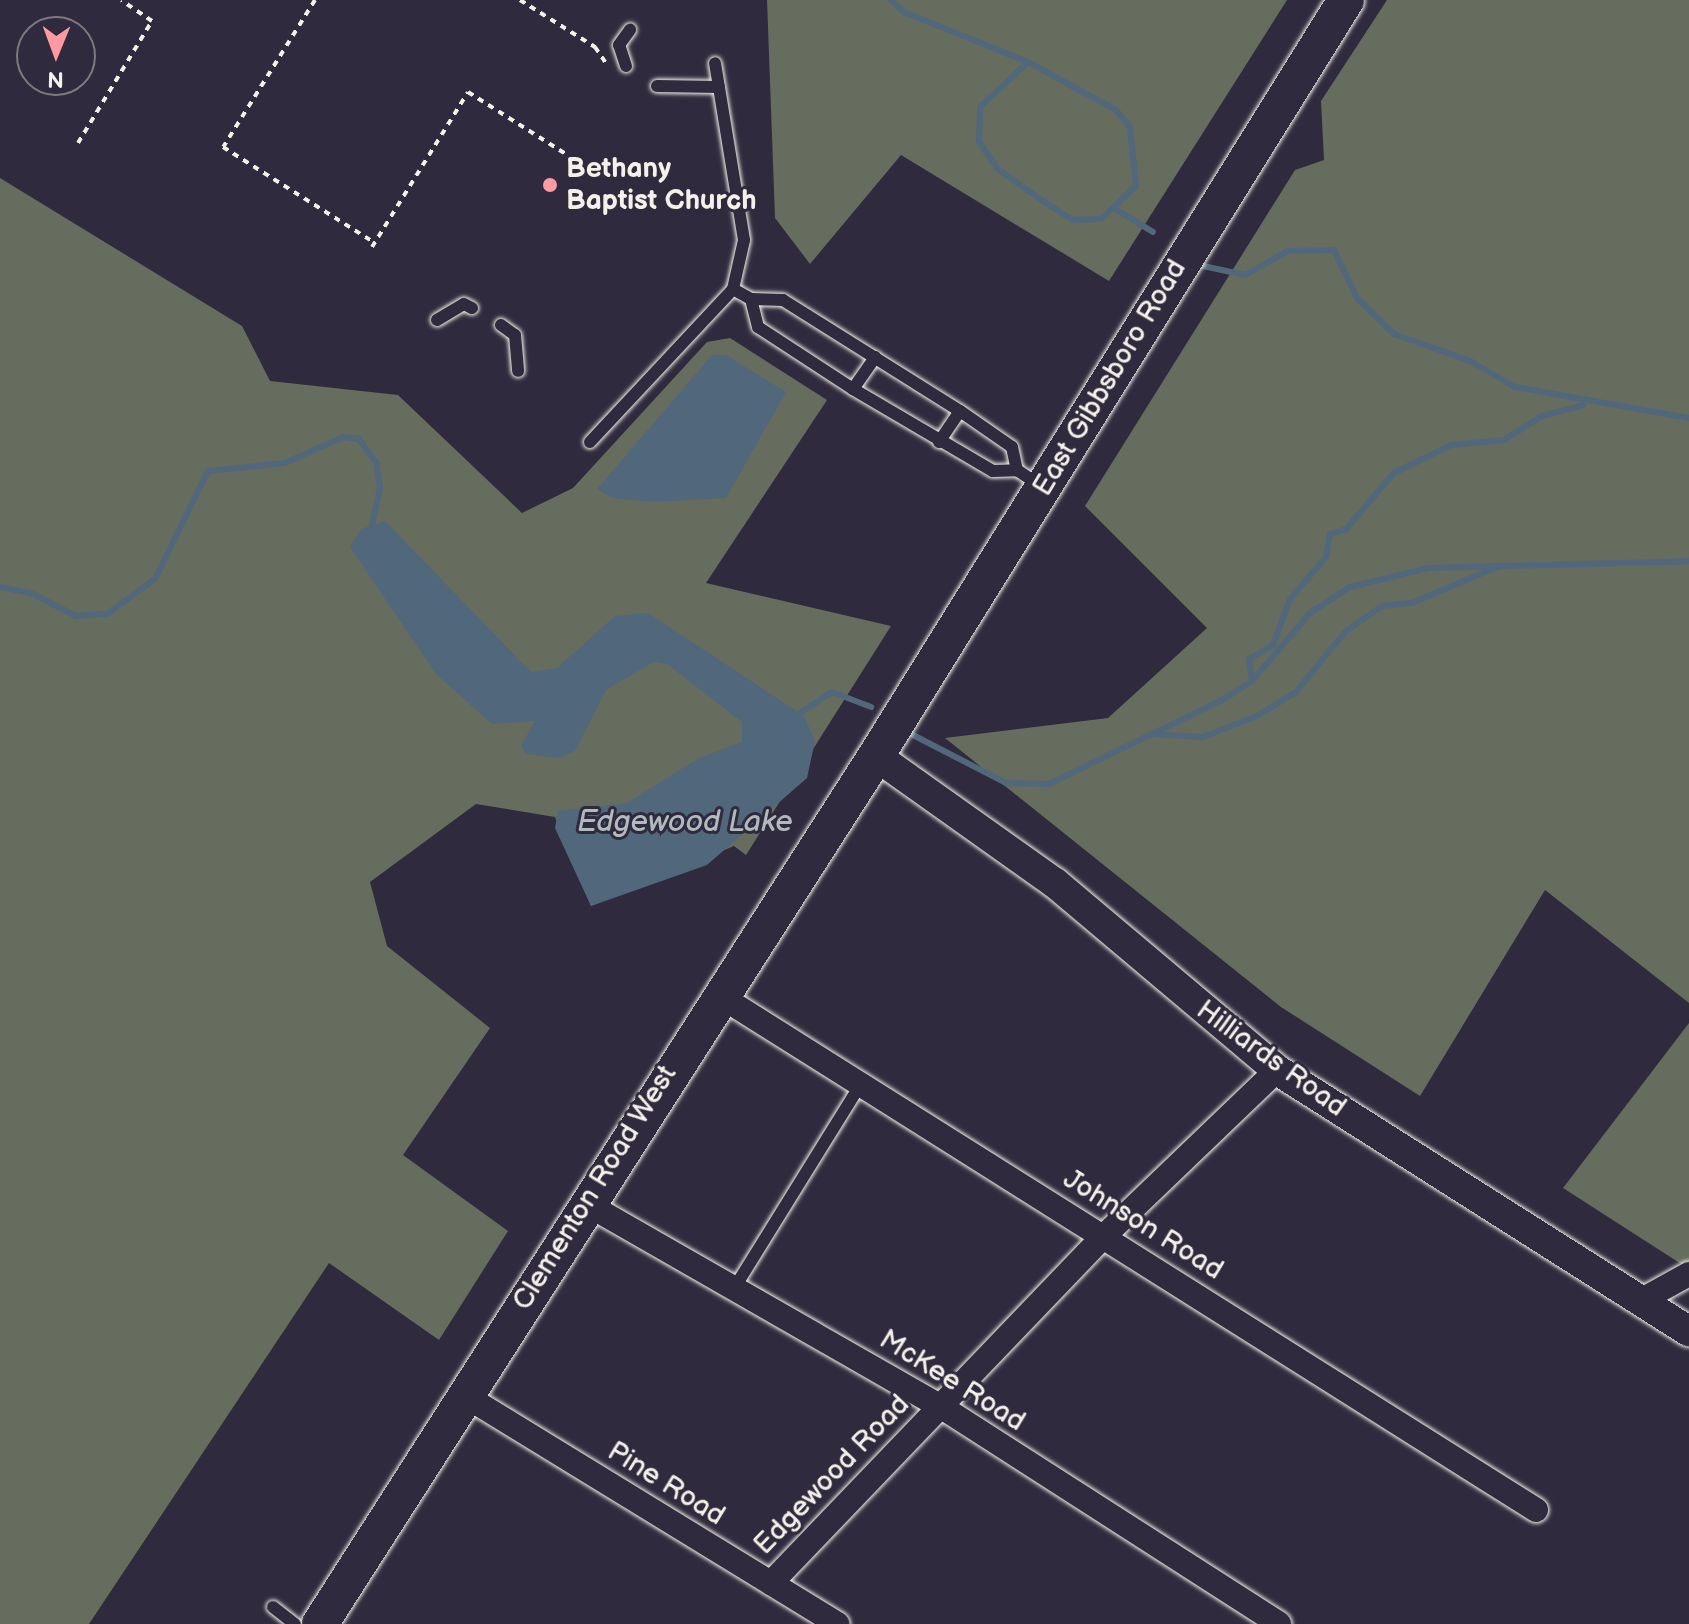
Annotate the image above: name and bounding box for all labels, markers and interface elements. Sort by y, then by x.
north arrow [16,16,96,96]
text: N [47,65,64,92]
place label: Bethany Baptist Church [566,152,757,218]
marker: Bethany Baptist Church [541,176,559,194]
street label: East Gibbsboro Road [1026,254,1194,502]
water label: Edgewood Lake [577,804,793,840]
street label: Hilliards Road [1190,994,1352,1124]
street label: Clementon Road West [506,1059,684,1317]
street label: Johnson Road [1057,1163,1229,1287]
street label: McKee Road [873,1323,1031,1439]
street label: Edgewood Road [747,1388,917,1562]
street label: Pine Road [601,1435,731,1533]

